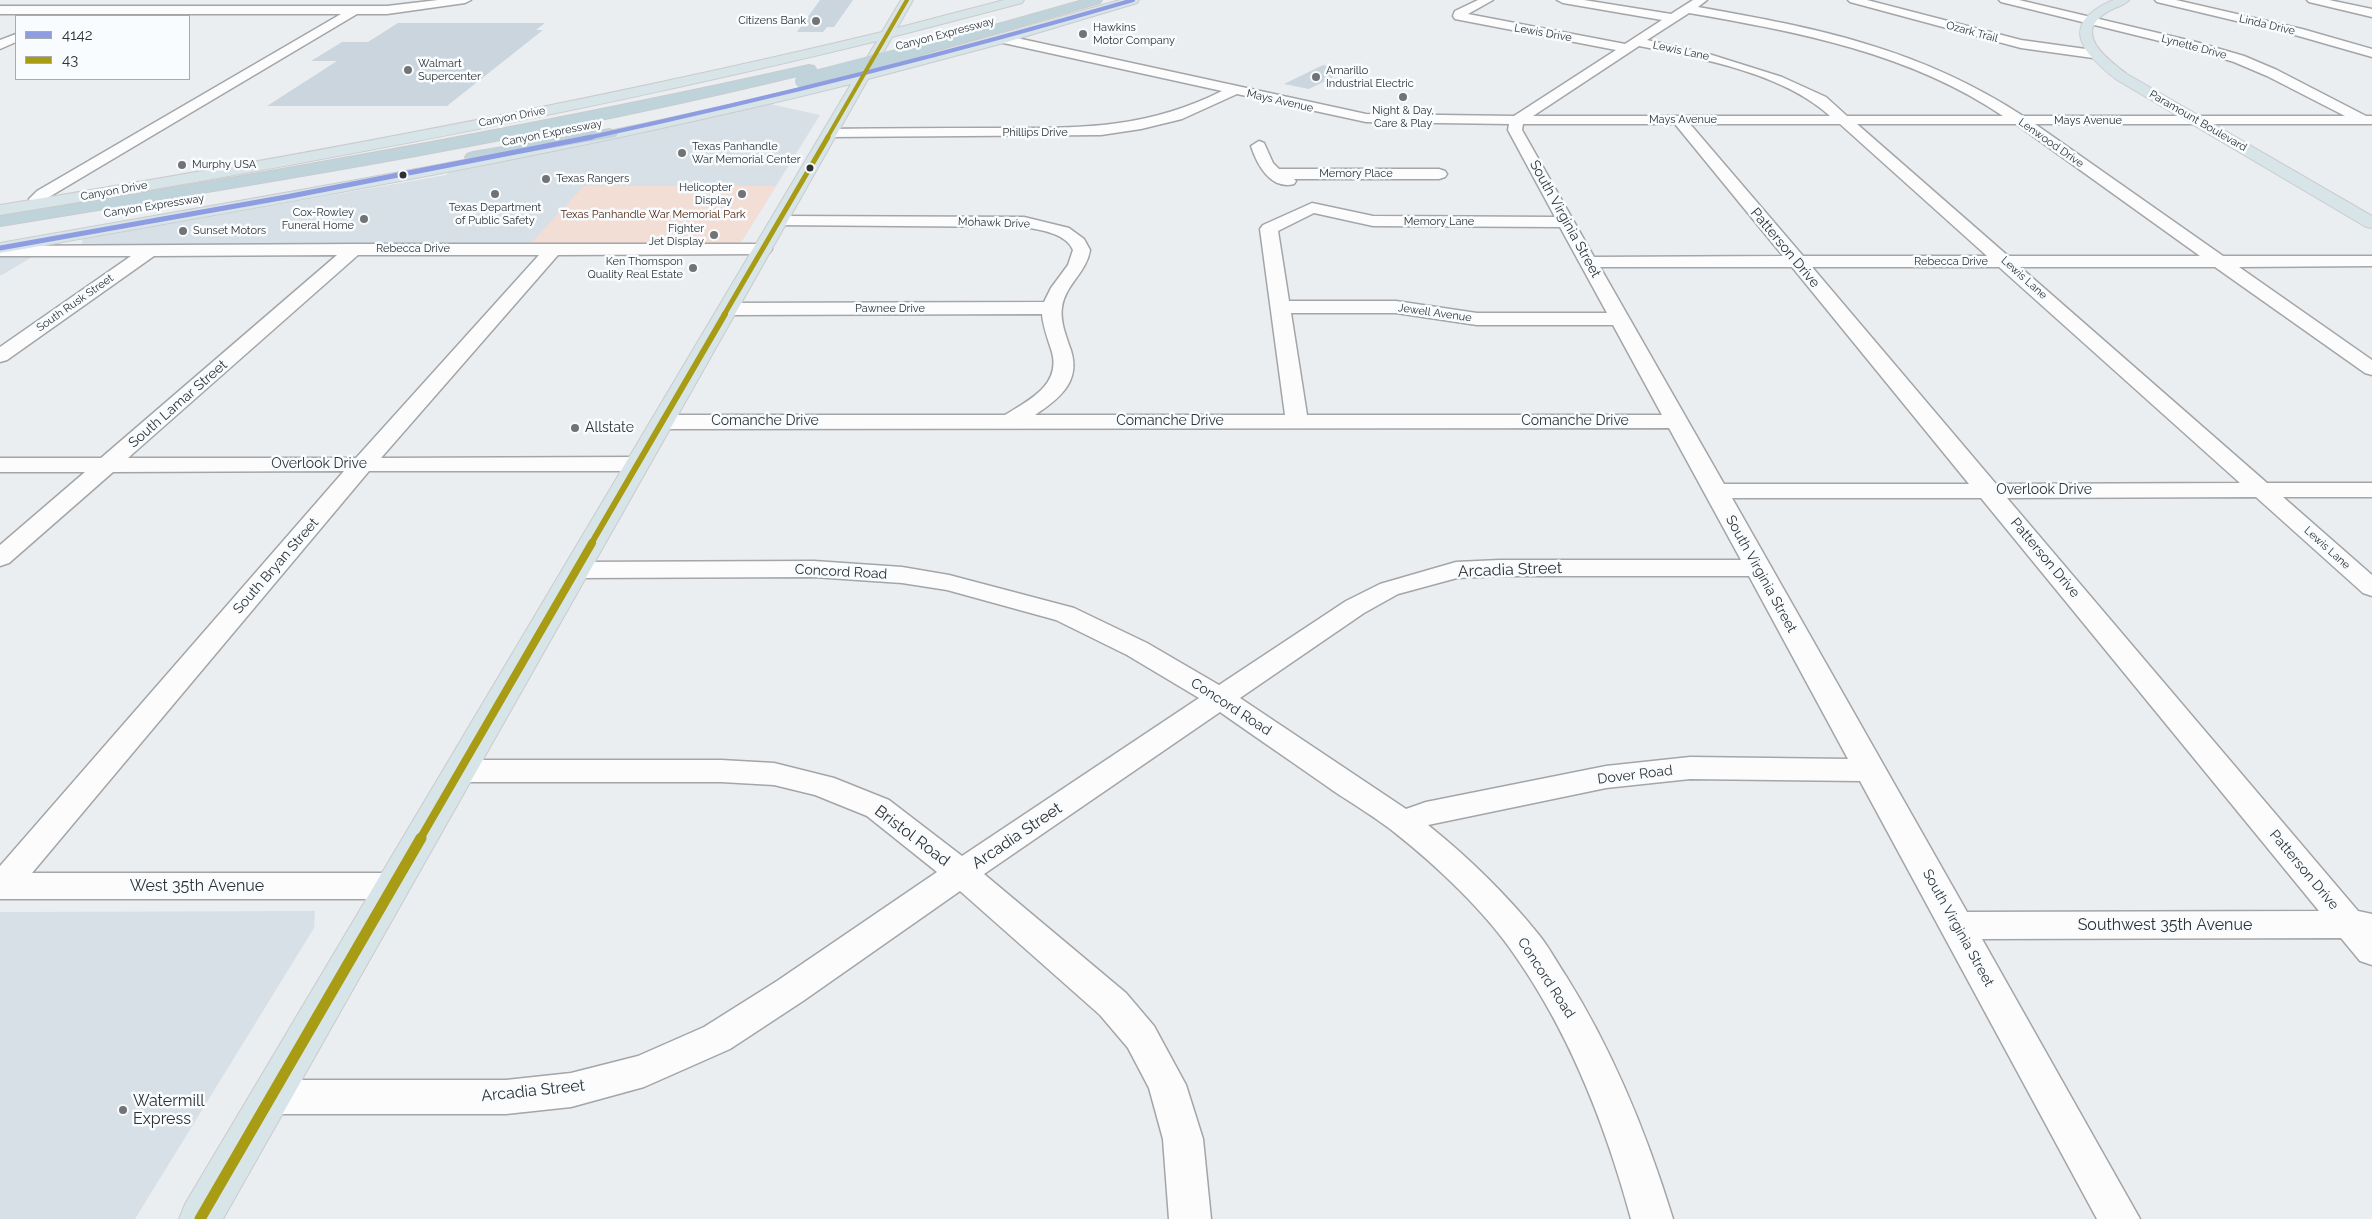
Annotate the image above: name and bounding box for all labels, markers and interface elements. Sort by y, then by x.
street label: Linda Drive [2238,12,2296,38]
place label: Citizens Bank [738,14,806,28]
street label: Canyon Expressway [894,14,996,54]
legend [15,15,190,80]
marker: Citizens Bank [810,15,822,27]
street label: Ozark Trail [1945,19,1999,45]
place label: Hawkins Motor Company [1093,21,1175,47]
street label: Lewis Drive [1513,21,1573,45]
text: 4142 [62,26,93,44]
marker: Hawkins Motor Company [1077,28,1089,40]
street label: Lynette Drive [2160,32,2228,62]
street label: Lewis Lane [1652,39,1710,63]
text: 43 [62,51,78,69]
place label: Walmart Supercenter [418,57,481,83]
marker: Walmart Supercenter [402,64,414,76]
place label: Amarillo Industrial Electric [1326,64,1414,90]
marker: Amarillo Industrial Electric [1310,71,1322,83]
street label: Mays Avenue [1245,87,1315,115]
street label: Paramount Boulevard [2147,88,2249,154]
marker: Night & Day, Care & Play [1397,91,1409,103]
street label: Canyon Drive [478,104,546,130]
place label: Night & Day, Care & Play [1372,104,1434,130]
street label: Mays Avenue [1649,113,1717,127]
street label: Mays Avenue [2054,114,2122,128]
street label: Lenwood Drive [2016,116,2086,170]
street label: Canyon Expressway [501,117,603,149]
street label: Phillips Drive [1002,126,1068,140]
place label: Texas Panhandle War Memorial Center [692,140,801,166]
marker: Texas Panhandle War Memorial Center [676,147,688,159]
street label: South Virginia Street [1526,157,1604,281]
place label: Murphy USA [192,158,256,172]
marker: Murphy USA [176,159,188,171]
unlabelled marker [805,163,815,173]
street label: Memory Place [1319,167,1393,181]
unlabelled marker [398,170,408,180]
place label: Texas Rangers [556,172,629,186]
marker: Texas Rangers [540,173,552,185]
street label: Canyon Drive [80,179,148,203]
place label: Helicopter Display [679,181,732,207]
marker: Texas Department of Public Safety [489,188,501,200]
marker: Helicopter Display [736,188,748,200]
street label: Canyon Expressway [103,192,205,220]
place label: Texas Department of Public Safety [449,201,541,227]
street label: Patterson Drive [1747,205,1823,291]
place label: Cox-Rowley Funeral Home [282,206,354,232]
park label: Texas Panhandle War Memorial Park [560,208,746,222]
marker: Cox-Rowley Funeral Home [358,213,370,225]
street label: Mohawk Drive [958,215,1030,231]
street label: Memory Lane [1404,215,1474,229]
place label: Fighter Jet Display [649,222,704,248]
place label: Sunset Motors [193,224,266,238]
marker: Sunset Motors [177,225,189,237]
marker: Fighter Jet Display [708,229,720,241]
street label: Rebecca Drive [376,242,450,256]
street label: Lewis Lane [1998,254,2050,302]
place label: Ken Thomspon Quality Real Estate [587,255,683,281]
street label: Rebecca Drive [1914,255,1988,269]
marker: Ken Thomspon Quality Real Estate [687,262,699,274]
street label: South Rusk Street [34,272,116,334]
street label: Jewell Avenue [1397,301,1473,325]
street label: Pawnee Drive [855,302,925,316]
street label: South Lamar Street [125,357,231,451]
street label: Comanche Drive [711,413,819,429]
street label: Comanche Drive [1116,413,1224,429]
street label: Comanche Drive [1521,413,1629,429]
place label: Allstate [585,420,634,436]
marker: Allstate [569,422,581,434]
street label: Overlook Drive [271,456,367,472]
street label: Overlook Drive [1996,482,2092,498]
street label: South Virginia Street [1722,512,1800,636]
street label: South Bryan Street [230,515,322,617]
street label: Patterson Drive [2007,515,2083,601]
street label: Lewis Lane [2301,524,2353,572]
street label: Arcadia Street [1458,559,1562,581]
street label: Concord Road [794,561,888,583]
street label: Concord Road [1188,675,1274,739]
street label: Dover Road [1596,762,1674,788]
street label: Arcadia Street [968,799,1066,873]
street label: Bristol Road [871,802,953,870]
street label: Patterson Drive [2266,827,2342,913]
street label: South Virginia Street [1919,866,1997,990]
street label: West 35th Avenue [130,876,264,896]
street label: Southwest 35th Avenue [2078,915,2252,935]
street label: Concord Road [1514,935,1578,1021]
street label: Arcadia Street [480,1076,586,1106]
place label: Watermill Express [133,1091,205,1129]
marker: Watermill Express [117,1104,129,1116]

